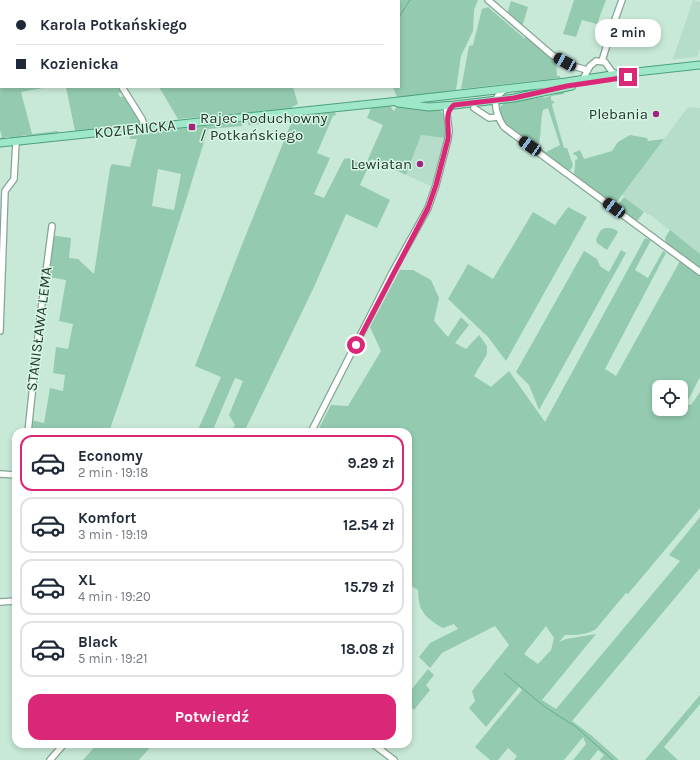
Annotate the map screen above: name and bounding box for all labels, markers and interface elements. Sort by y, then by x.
text: Karola Potkańskiego [40,16,187,34]
callout: 2 min [595,19,661,47]
text: 2 min [610,25,646,40]
car [552,51,578,73]
text: Kozienicka [40,55,118,73]
route end [619,68,637,86]
place label: Plebania [589,105,648,123]
place label: Rajec Poduchowny / Potkańskiego [200,109,328,144]
marker: Plebania [651,109,661,119]
street label: KOZIENICKA [93,116,177,142]
marker: Rajec Poduchowny / Potkańskiego [187,122,197,132]
car [517,134,543,158]
place label: Lewiatan [351,155,412,173]
marker: Lewiatan [415,159,425,169]
car [601,196,627,220]
street label: STANISŁAWA LEMA [22,265,56,392]
route start [347,336,365,354]
map controls [652,380,688,416]
button: locate [652,380,688,416]
icon: car [30,445,66,481]
text: Economy [78,447,143,465]
text: 9.29 zł [348,454,394,472]
text: 2 min · 19:18 [78,465,148,480]
icon: car [30,507,66,543]
text: Komfort [78,509,136,527]
text: 12.54 zł [343,516,394,534]
text: 3 min · 19:19 [78,527,148,542]
icon: car [30,569,66,605]
text: XL [78,571,96,589]
text: 15.79 zł [344,578,394,596]
text: 4 min · 19:20 [78,589,151,604]
icon: car [30,631,66,667]
text: Black [78,633,118,651]
text: 18.08 zł [341,640,394,658]
text: 5 min · 19:21 [78,651,147,666]
button: Potwierdź [28,694,396,740]

